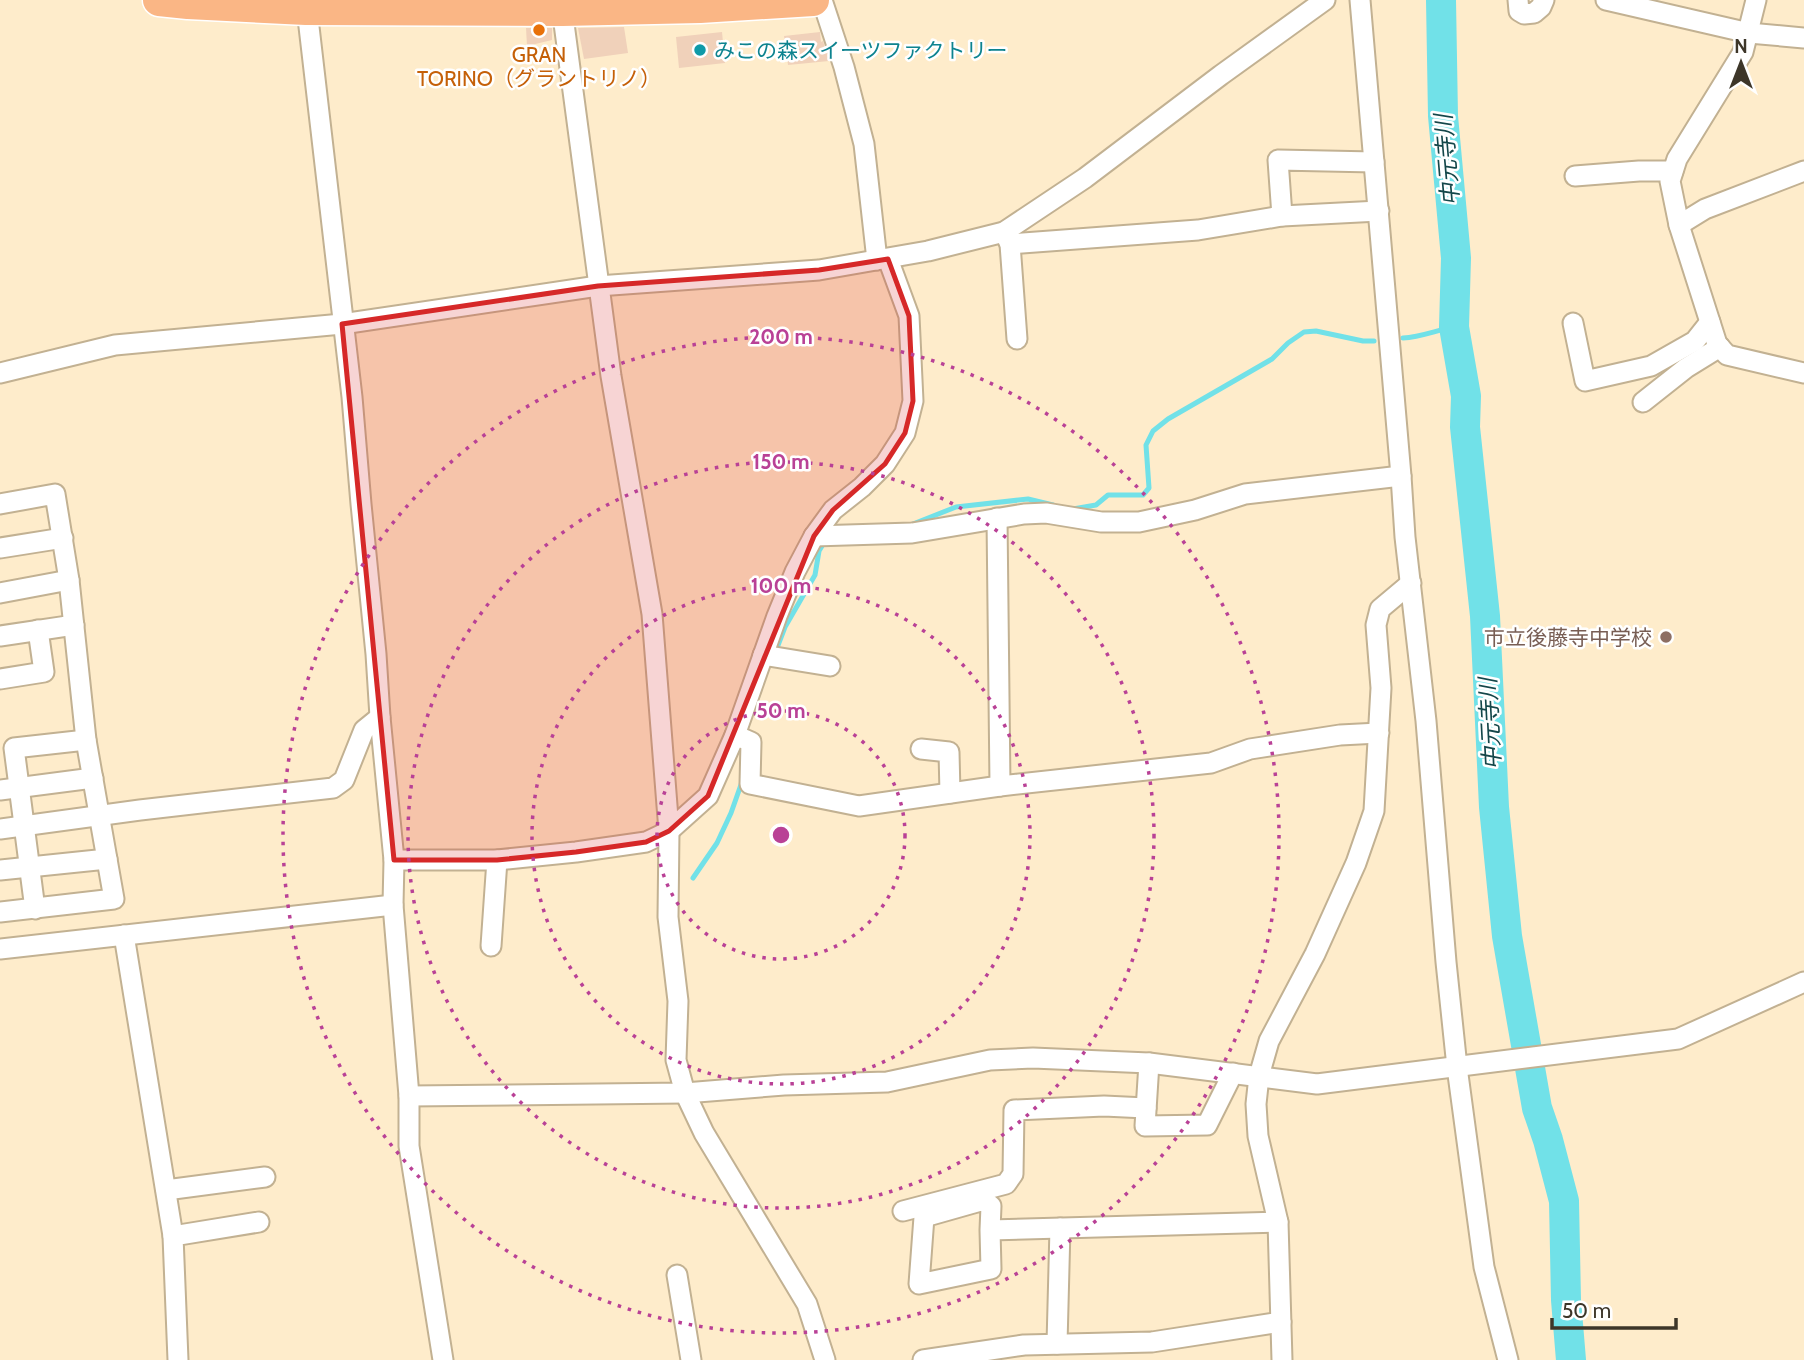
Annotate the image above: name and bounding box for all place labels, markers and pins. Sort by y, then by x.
marker: GRAN TORINO（グラントリノ） [531,22,547,38]
place label: みこの森スイーツファクトリー [714,38,1008,63]
place label: GRAN TORINO（グラントリノ） [417,42,661,91]
marker: みこの森スイーツファクトリー [692,42,708,58]
place label: 市立後藤寺中学校 [1484,625,1652,650]
marker: 市立後藤寺中学校 [1658,629,1674,645]
centre of rings [769,823,793,847]

